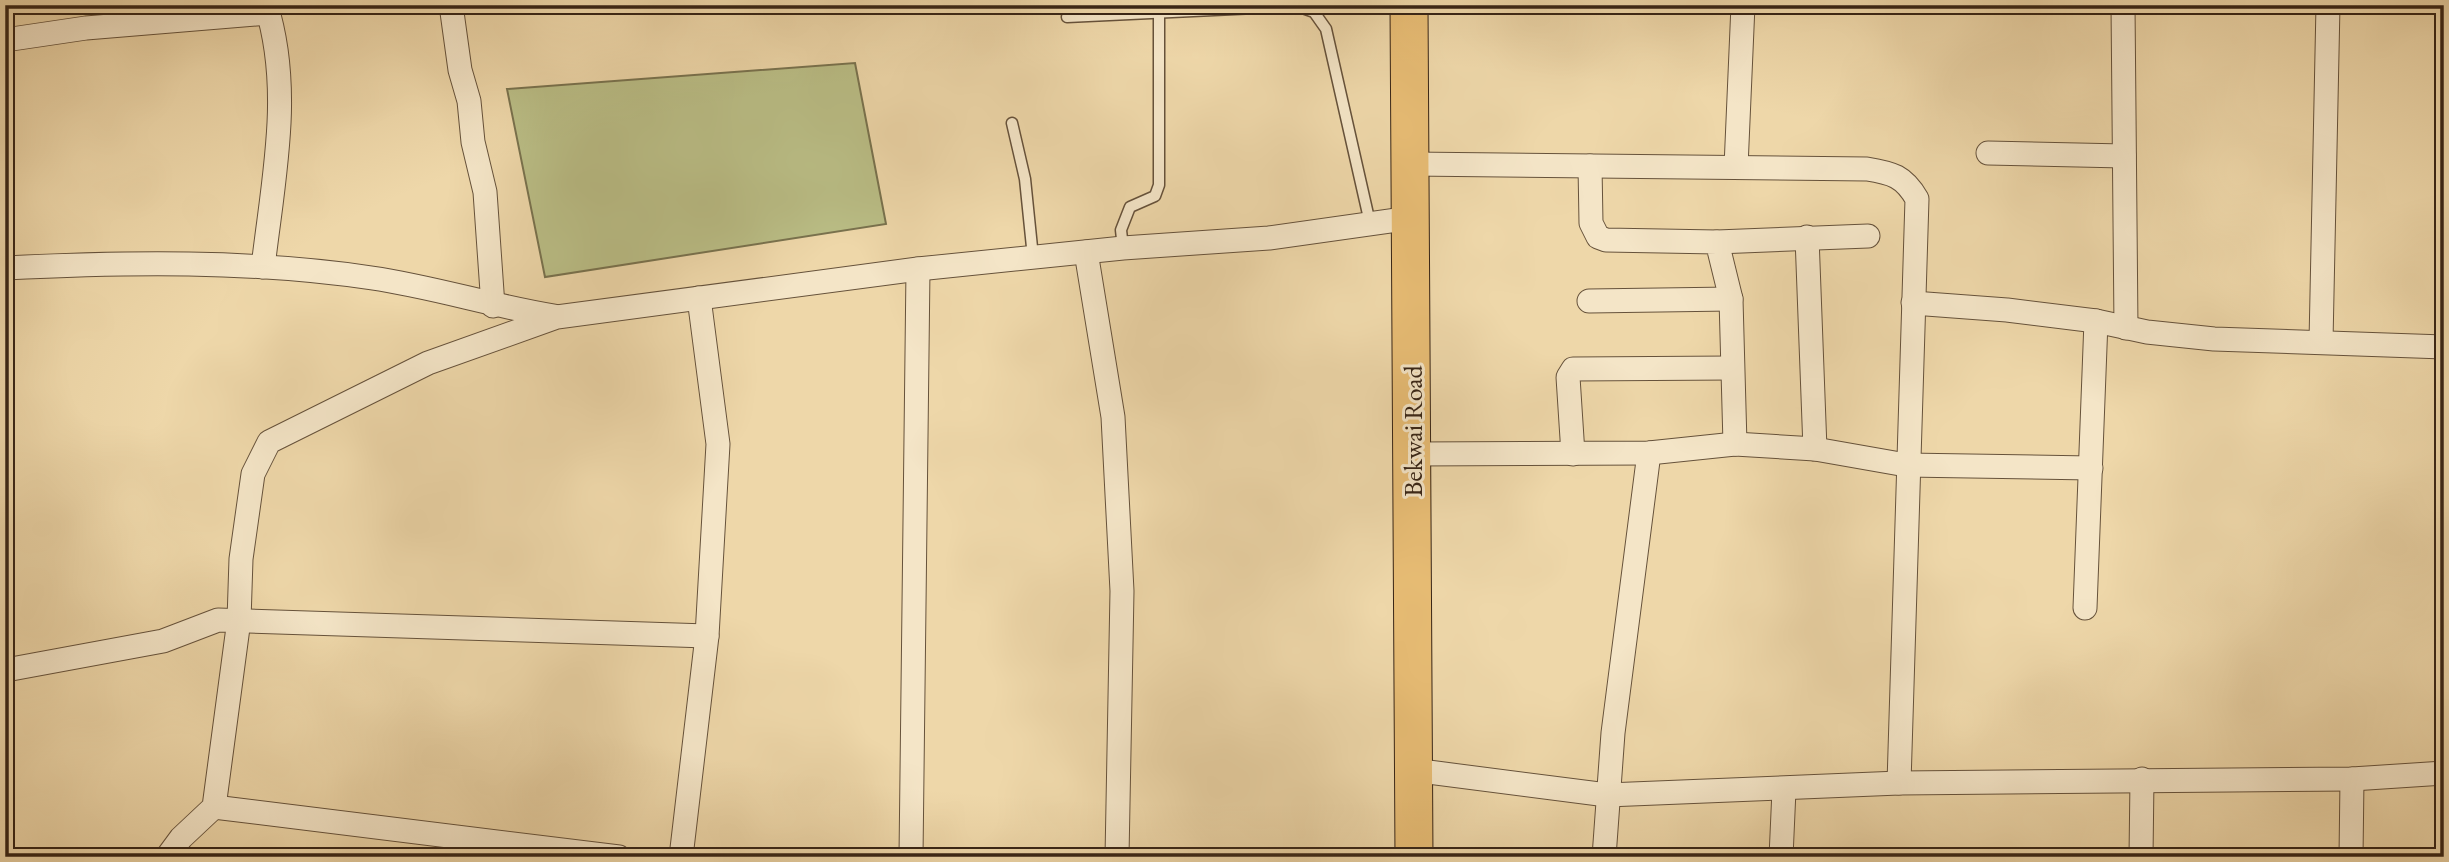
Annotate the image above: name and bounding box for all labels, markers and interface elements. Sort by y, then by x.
street label: Bekwai Road [1396,364,1430,497]

